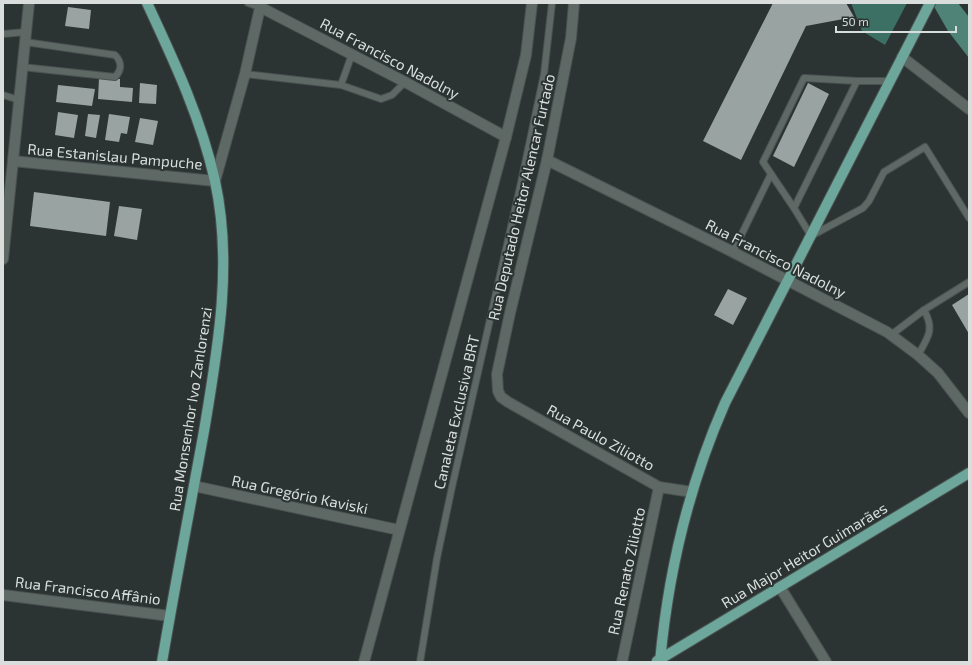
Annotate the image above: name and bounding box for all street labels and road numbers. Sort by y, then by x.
street label: Rua Francisco Nadolny [317,14,463,102]
street label: Rua Deputado Heitor Alencar Furtado [484,72,558,322]
street label: Rua Estanislau Pampuche [27,139,203,173]
street label: Rua Francisco Nadolny [703,215,849,301]
street label: Rua Monsenhor Ivo Zanlorenzi [165,306,215,512]
street label: Canaleta Exclusiva BRT [429,333,483,491]
street label: Rua Paulo Ziliotto [544,400,658,474]
street label: Rua Gregório Kaviski [230,471,370,517]
street label: Rua Major Heitor Guimarães [718,498,891,613]
street label: Rua Renato Ziliotto [604,506,648,636]
street label: Rua Francisco Affânio [14,572,162,608]

